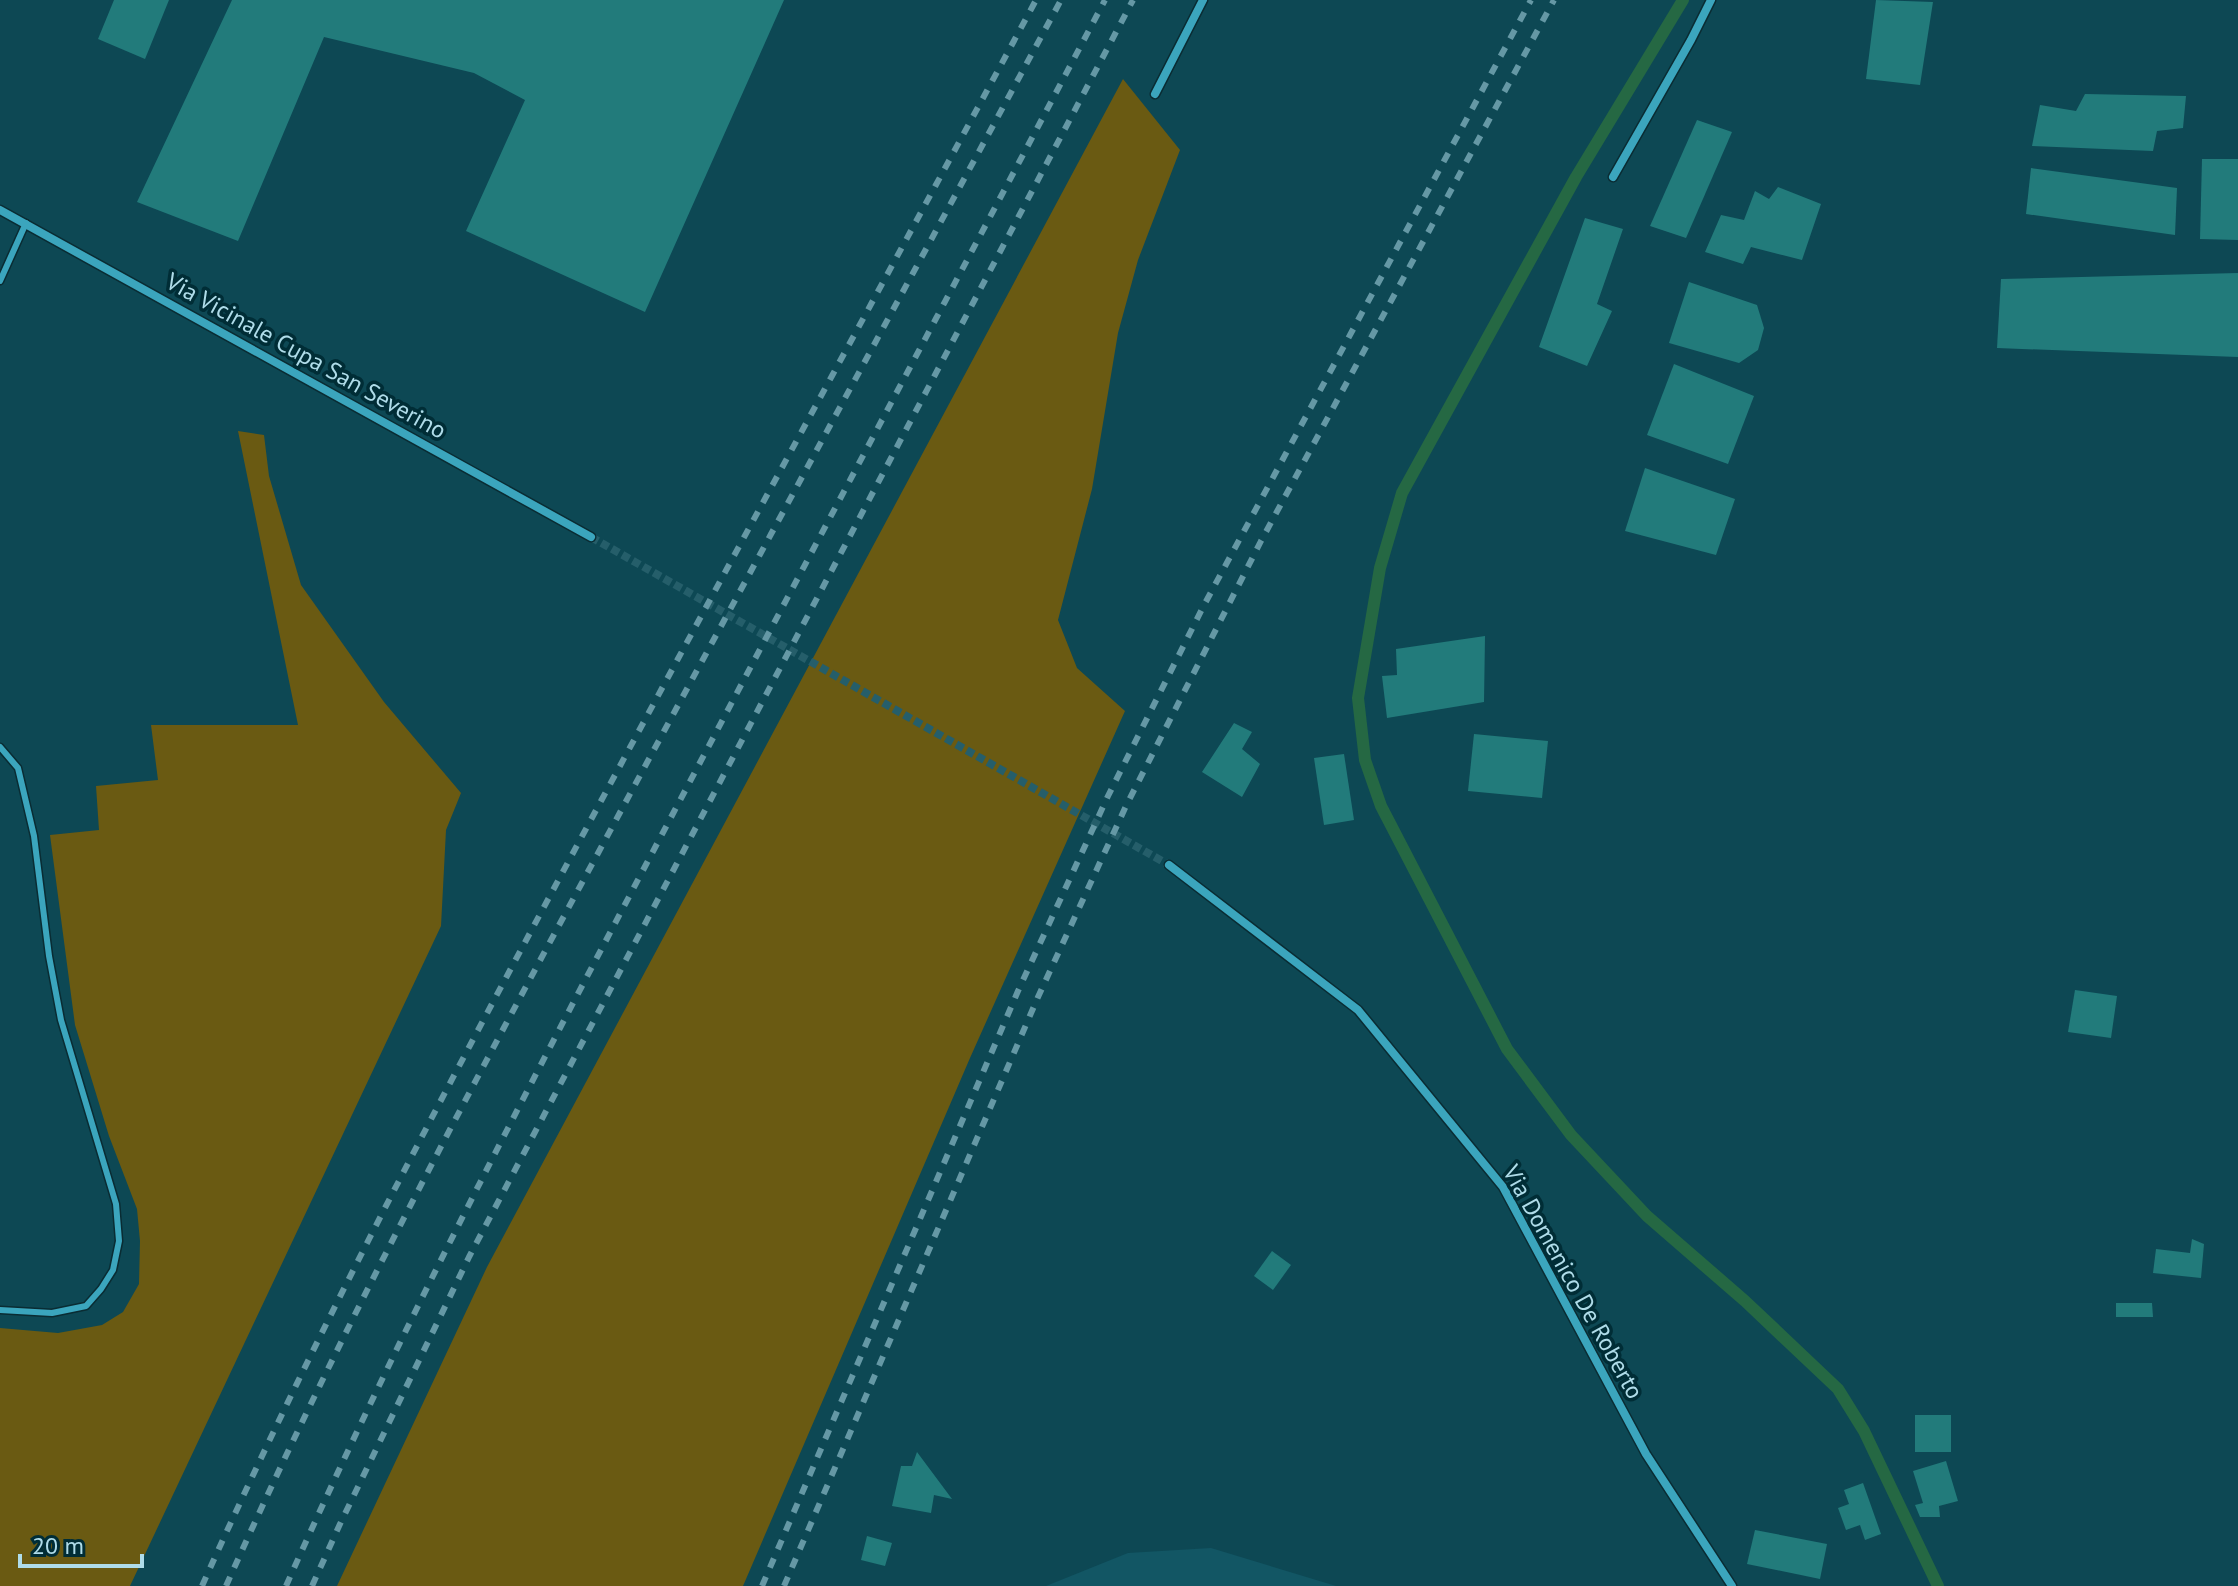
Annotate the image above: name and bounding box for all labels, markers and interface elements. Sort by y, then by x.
street label: Via Vicinale Cupa San Severino [160,265,452,446]
street label: Via Domenico De Roberto [1496,1158,1651,1404]
scale bar [20,1518,142,1568]
text: 20 m [32,1530,84,1561]

